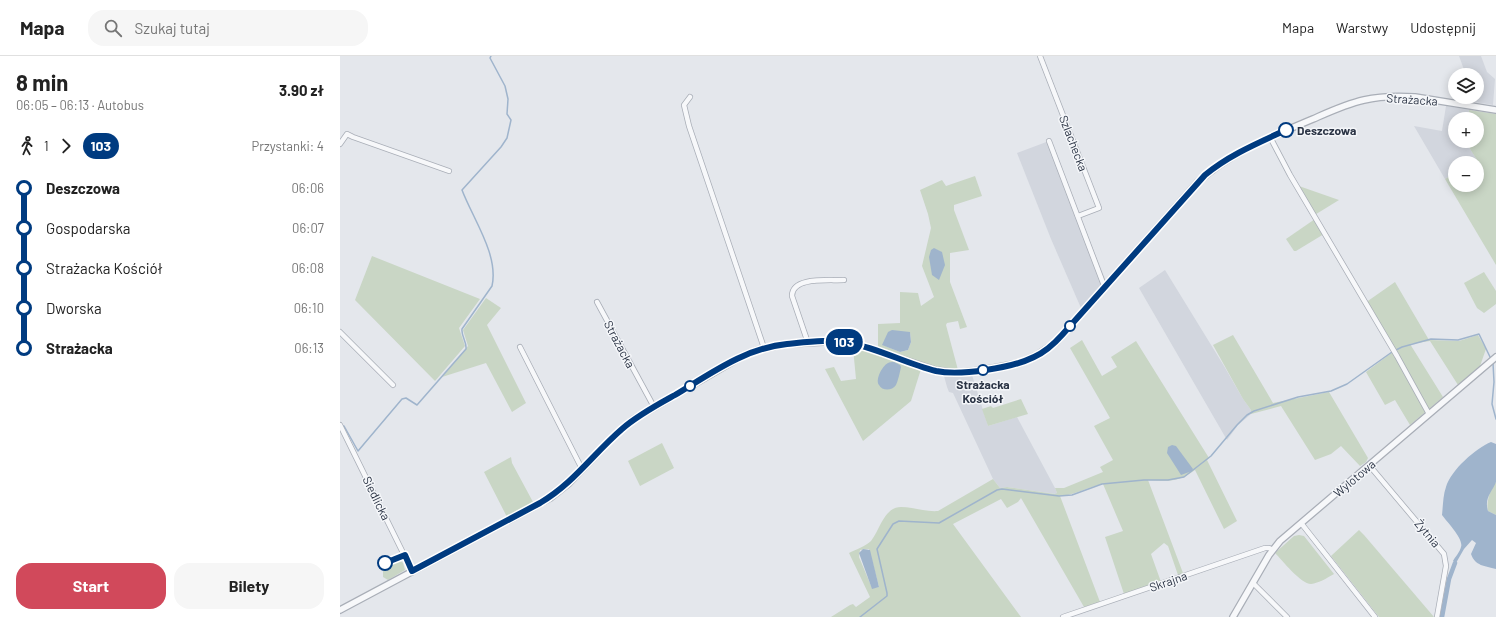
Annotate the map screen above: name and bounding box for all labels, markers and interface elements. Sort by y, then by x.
search box [88,10,368,46]
text: Mapa [20,16,64,39]
icon: search [102,17,124,39]
text: Szukaj tutaj [134,19,210,37]
text: Mapa [1282,19,1314,36]
text: Warstwy [1336,19,1388,36]
text: Udostępnij [1410,19,1476,36]
map controls [1448,68,1484,192]
button: layers [1448,68,1484,104]
text: 8 min [16,69,68,95]
text: 3.90 zł [279,81,324,99]
street label: Strażacka [1386,90,1438,108]
text: 06:05 – 06:13 · Autobus [16,97,144,113]
button: + [1448,112,1484,148]
street label: Szlachecka [1057,113,1091,173]
marker: Deszczowa [1278,122,1294,138]
place label: Deszczowa [1297,123,1356,137]
icon: walk [16,135,38,157]
icon: forward [55,135,77,157]
text: 103 [91,137,111,154]
text: 1 [44,138,49,154]
text: Przystanki: 4 [252,138,324,154]
button: − [1448,156,1484,192]
text: Deszczowa [46,179,120,197]
text: 06:06 [292,180,324,196]
text: Gospodarska [46,219,130,237]
text: 06:07 [292,220,324,236]
text: Strażacka Kościół [46,259,163,277]
text: 06:08 [291,260,324,276]
text: Dworska [46,299,102,317]
text: 06:10 [294,300,324,316]
street label: Strażacka [602,318,638,370]
unlabelled marker [1064,320,1076,332]
line badge: 103 [821,329,867,355]
text: 103 [834,333,854,350]
text: Strażacka [46,339,113,357]
text: 06:13 [294,340,324,356]
marker: Strażacka Kościół [977,364,989,376]
place label: Strażacka Kościół [956,377,1010,405]
unlabelled marker [684,380,696,392]
street label: Wylotowa [1330,456,1378,500]
street label: Siedlicka [360,474,394,522]
street label: Żytnia [1412,516,1444,550]
unlabelled marker [377,555,393,571]
button: Start [16,563,166,609]
button: Bilety [174,563,324,609]
street label: Skrajna [1147,568,1189,594]

